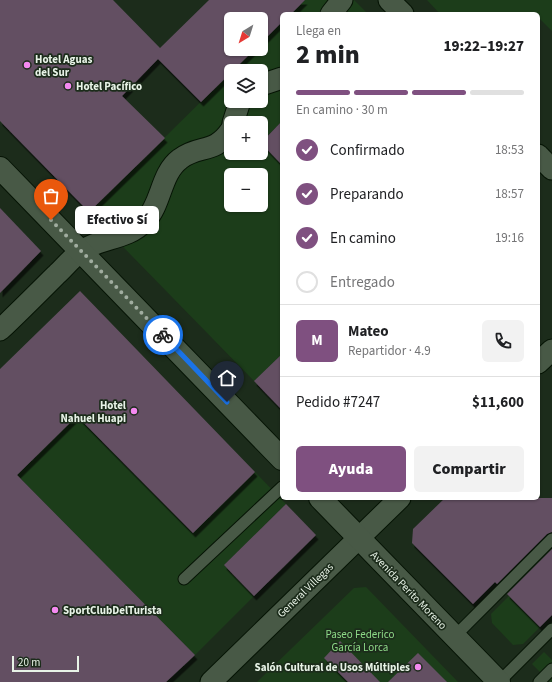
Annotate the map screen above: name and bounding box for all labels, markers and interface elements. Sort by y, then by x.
north arrow [224,12,268,56]
map controls [224,12,268,212]
text: Llega en [296,22,341,40]
text: 2 min [296,36,360,73]
text: 19:22–19:27 [443,36,524,57]
place label: Hotel Aguas del Sur [35,52,93,80]
marker: Hotel Aguas del Sur [22,60,32,70]
button: layers [224,64,268,108]
place label: Hotel Pacífico [76,79,142,94]
marker: Hotel Pacífico [63,81,73,91]
text: En camino · 30 m [296,101,388,119]
button: + [224,116,268,160]
icon: check [296,139,318,161]
text: Confirmado [330,140,405,161]
text: 18:53 [495,141,524,159]
button: − [224,168,268,212]
pin [34,179,68,220]
icon: check [296,183,318,205]
text: Preparando [330,184,404,205]
icon: bag [40,185,62,207]
text: 18:57 [495,185,524,203]
callout: Efectivo Sí [75,206,159,234]
text: Efectivo Sí [87,211,147,229]
icon: check [296,227,318,249]
text: En camino [330,228,396,249]
text: 19:16 [495,229,524,247]
text: Entregado [330,272,395,293]
courier [143,315,183,355]
button: phone [482,320,524,362]
text: Mateo [348,321,389,342]
icon: bike [152,324,174,346]
text: M [311,330,323,351]
text: Repartidor · 4.9 [348,342,431,360]
pin [210,361,244,402]
icon: home [216,367,238,389]
text: Pedido #7247 [296,392,380,413]
text: $11,600 [472,392,524,413]
place label: Hotel Nahuel Huapi [61,398,127,426]
marker: Hotel Nahuel Huapi [129,406,139,416]
button: Ayuda [296,446,406,492]
button: Compartir [414,446,524,492]
street label: Avenida Perito Moreno [367,548,450,633]
street label: General Villegas [274,559,337,621]
place label: SportClubDelTurista [63,603,162,618]
marker: SportClubDelTurista [50,605,60,615]
park label: Paseo Federico García Lorca [325,627,395,655]
scale bar [12,654,79,673]
text: 20 m [18,655,40,670]
place label: Salón Cultural de Usos Múltiples [255,660,410,675]
marker: Salón Cultural de Usos Múltiples [413,662,423,672]

